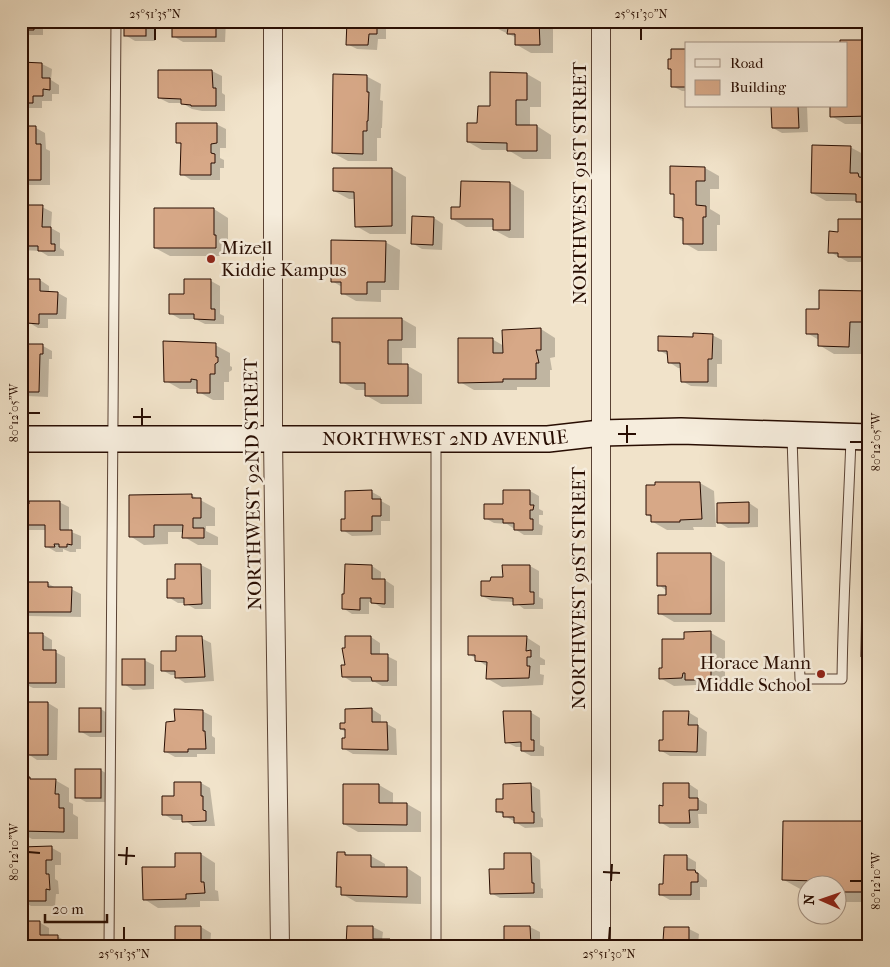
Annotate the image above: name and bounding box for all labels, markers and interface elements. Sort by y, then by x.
text: 25°51'35"N [129,7,181,21]
text: 25°51'30"N [614,7,668,21]
legend [685,42,848,108]
text: Road [730,54,764,72]
street label: NORTHWEST 91ST STREET [569,61,591,304]
text: Building [730,78,787,96]
place label: Mizell Kiddie Kampus [221,237,347,281]
marker: Mizell Kiddie Kampus [205,253,217,265]
street label: NORTHWEST 92ND STREET [240,358,266,610]
text: 80°12'05"W [7,383,21,442]
text: 80°12'05"W [869,412,883,471]
street label: NORTHWEST 2ND AVENUE [322,426,569,451]
street label: NORTHWEST 91ST STREET [568,466,590,709]
place label: Horace Mann Middle School [696,652,811,696]
marker: Horace Mann Middle School [815,668,827,680]
text: 80°12'10"W [7,822,21,881]
text: 80°12'10"W [869,851,883,910]
north arrow [798,874,848,924]
scale bar [45,892,108,924]
text: N [801,894,818,905]
text: 20 m [52,900,84,918]
text: 25°51'35"N [98,947,150,961]
text: 25°51'30"N [582,947,636,961]

